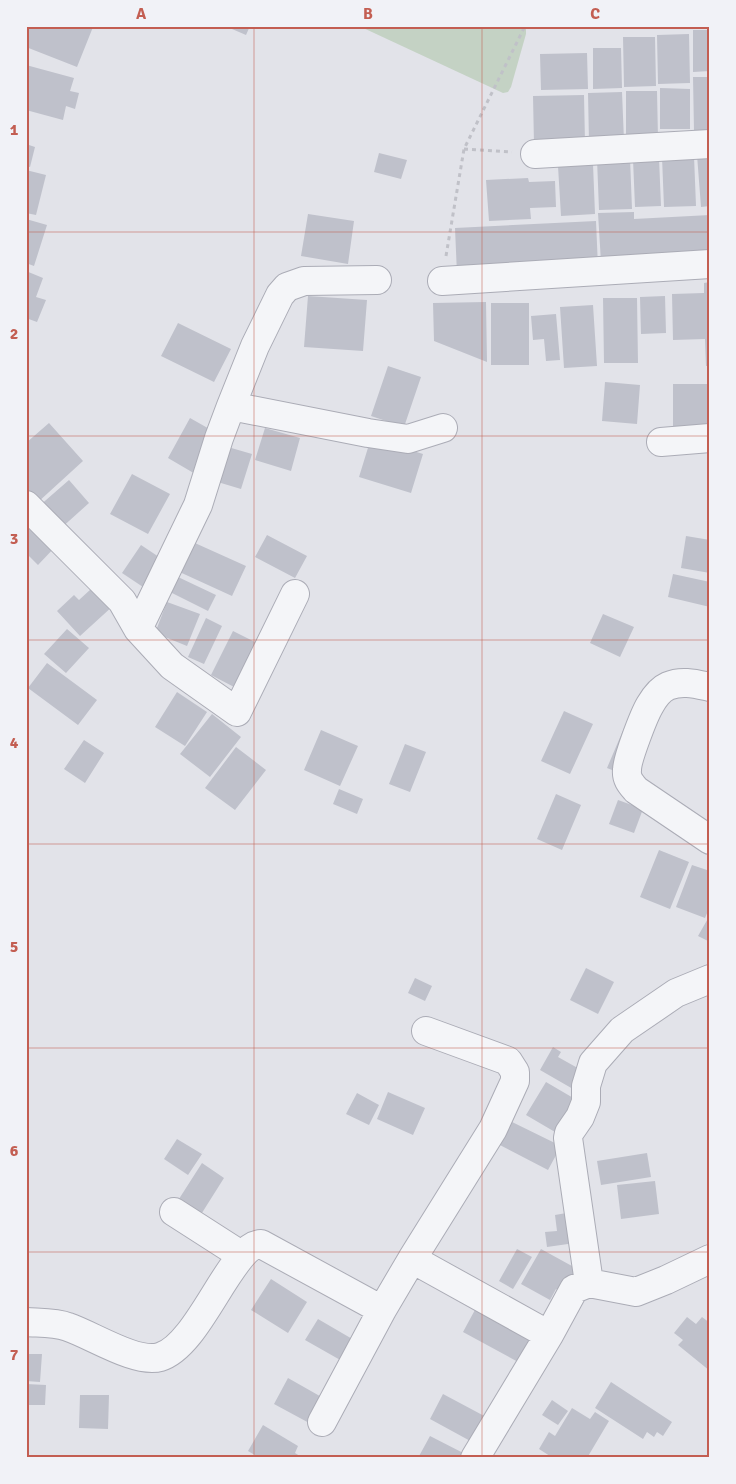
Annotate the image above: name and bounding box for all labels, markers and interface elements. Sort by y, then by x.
text: A [136,4,147,24]
text: B [363,4,373,24]
text: C [590,4,600,24]
text: 1 [10,120,19,140]
text: 2 [10,324,18,344]
text: 3 [10,529,18,549]
text: 4 [10,733,19,753]
text: 5 [10,937,18,957]
text: 6 [10,1141,19,1161]
text: 7 [10,1345,19,1365]

